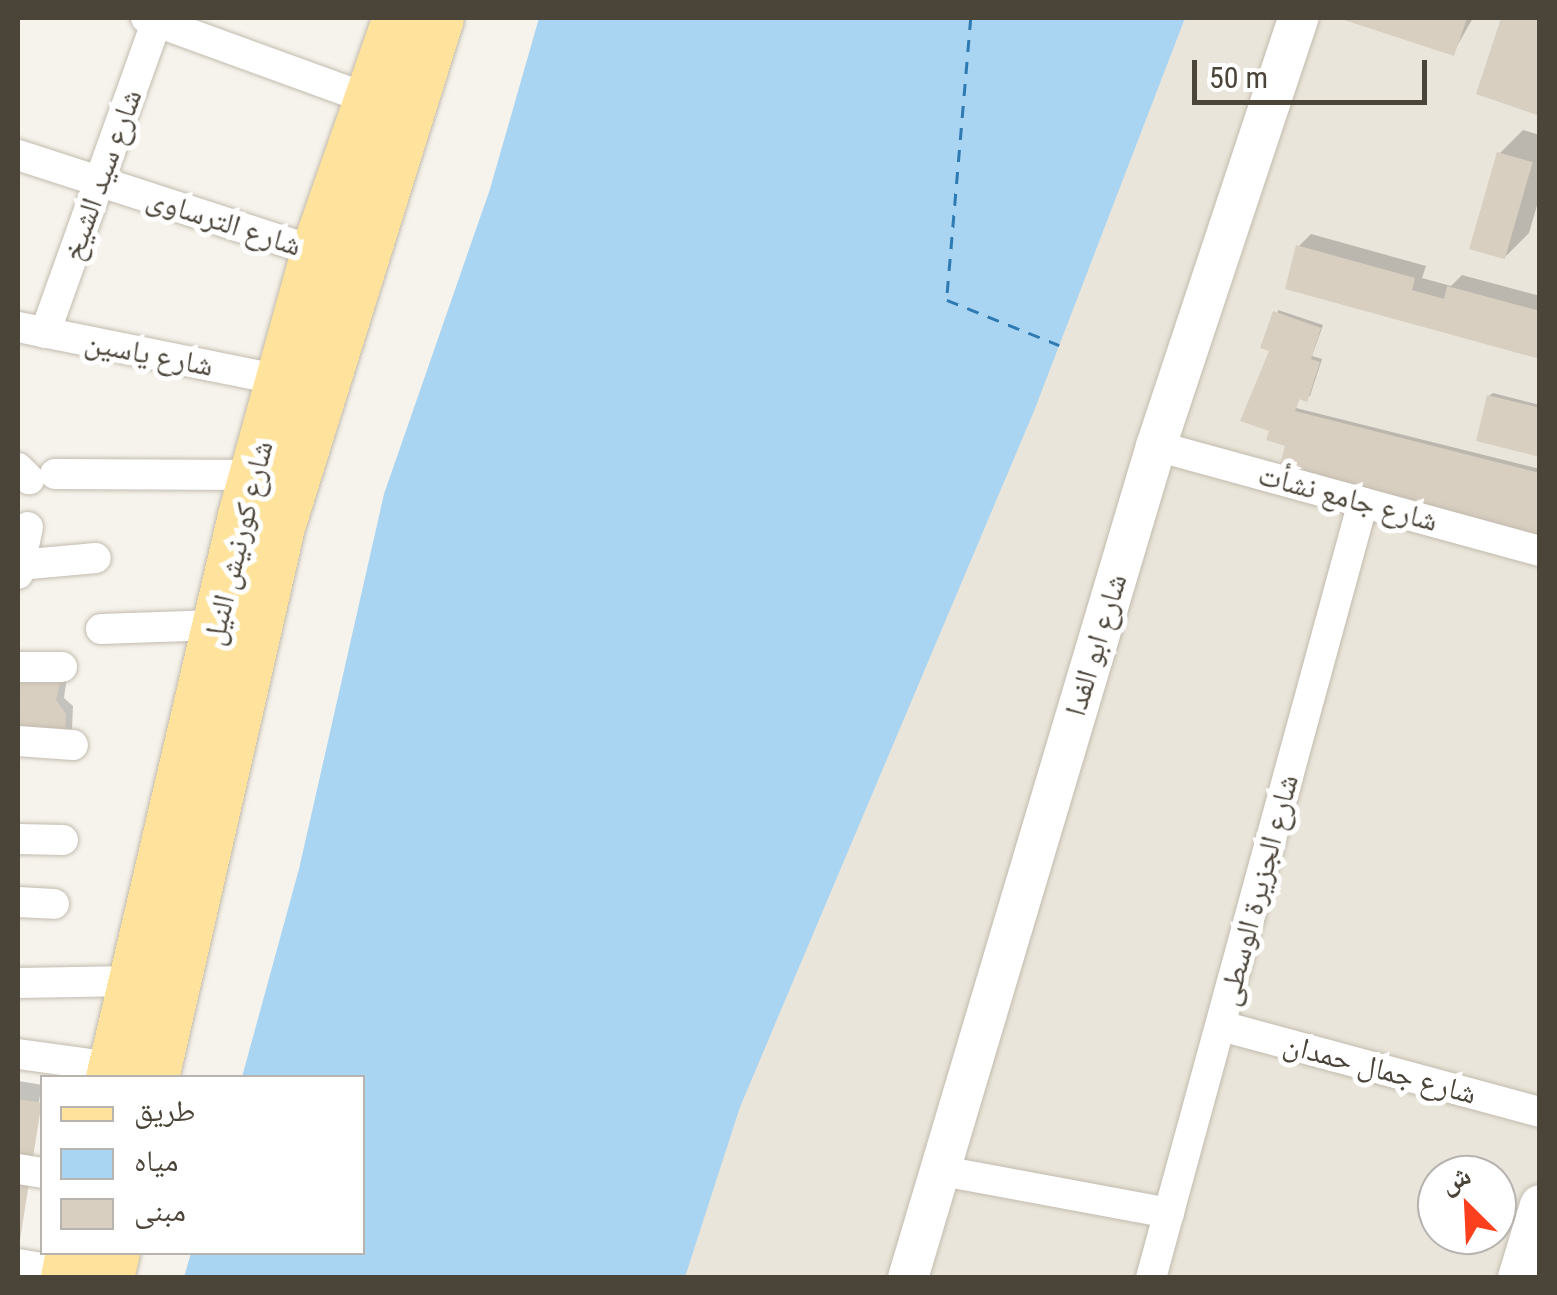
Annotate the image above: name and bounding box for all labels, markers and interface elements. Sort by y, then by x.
scale bar [1197,40,1432,102]
text: 50 m [1209,60,1268,95]
street label: شارع سيد الشيخ [54,84,150,266]
street label: شارع الترساوى [142,180,306,264]
street label: شارع ياسين [82,324,216,384]
street label: شارع كورنيش النيل [195,437,281,649]
street label: شارع جامع نشأت [1254,457,1442,539]
street label: شارع ابو الفدا [1057,570,1135,720]
street label: شارع الجزيرة الوسطى [1210,770,1306,1010]
street label: شارع جمال حمدان [1280,1026,1480,1112]
legend [40,1075,365,1255]
text: طريق [134,1093,195,1128]
text: مياه [134,1143,178,1178]
north arrow [1417,1155,1517,1255]
text: ش [1435,1158,1476,1200]
text: مبنى [134,1193,186,1228]

